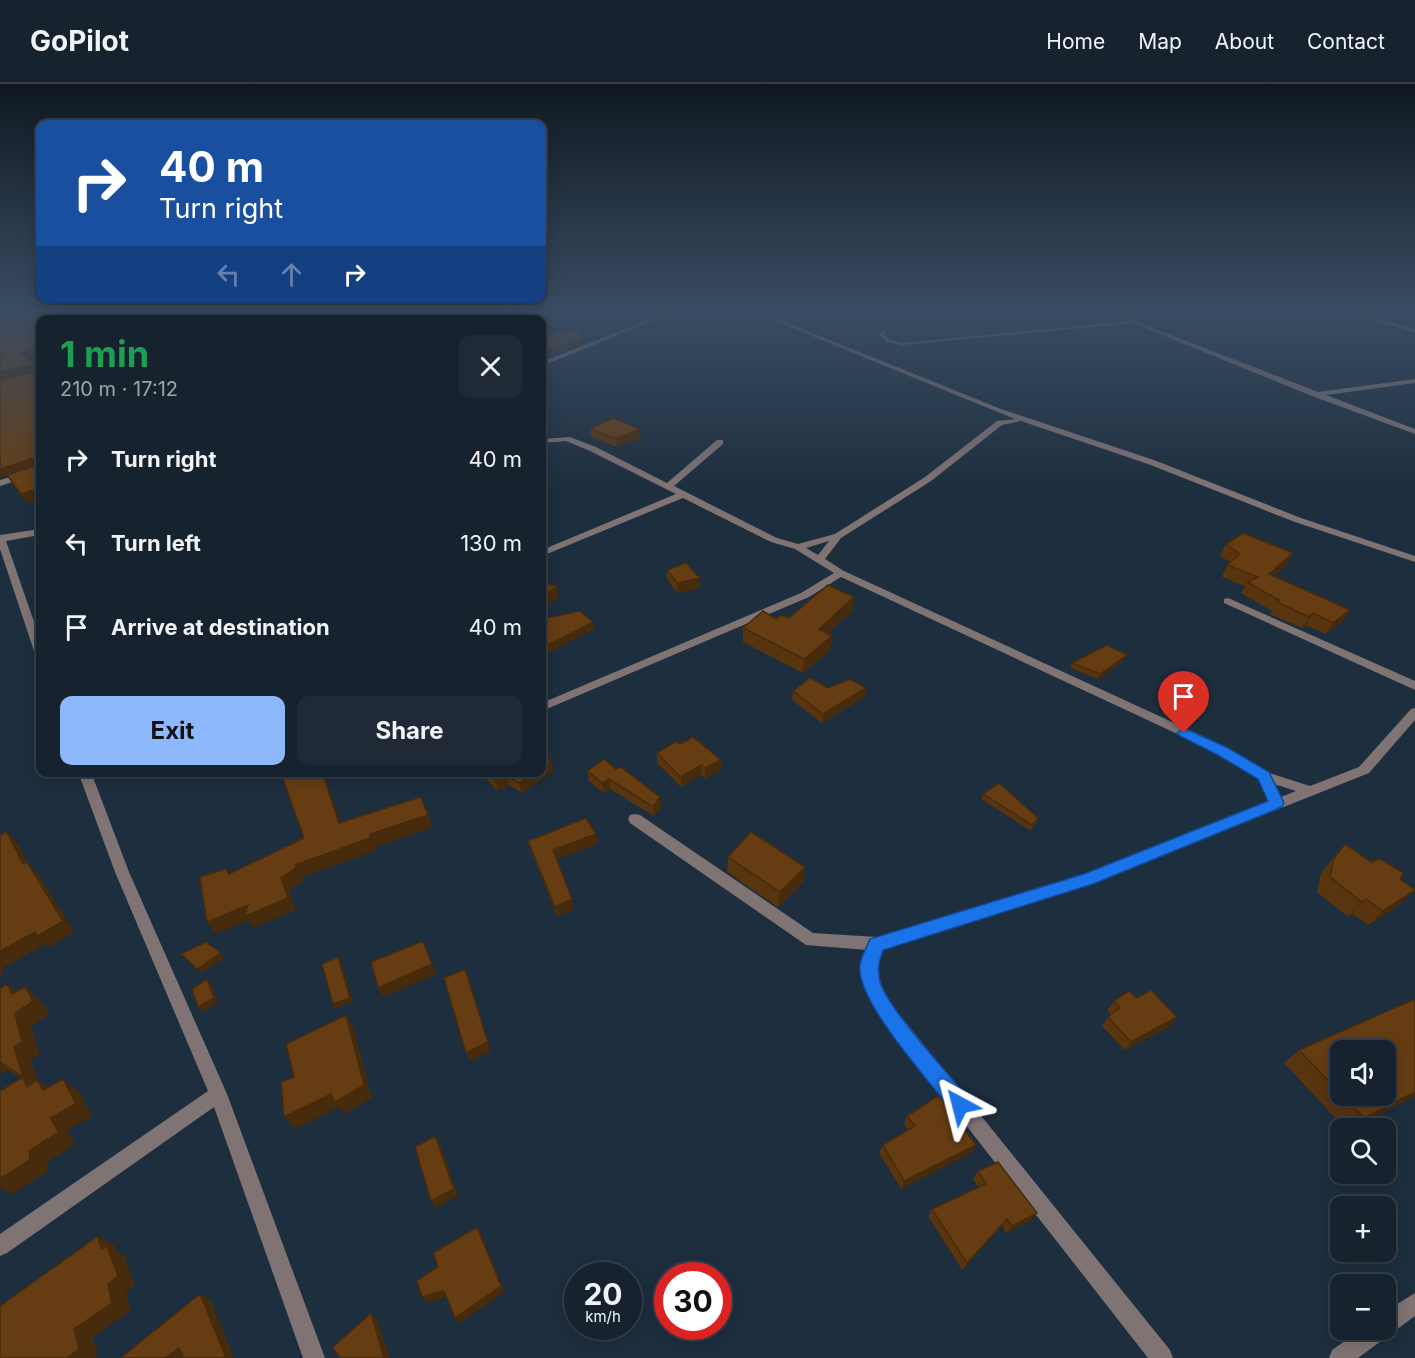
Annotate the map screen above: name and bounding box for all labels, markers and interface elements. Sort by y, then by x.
text: GoPilot [30,24,129,58]
text: Home [1046,29,1105,54]
text: Map [1138,29,1182,54]
text: About [1215,29,1274,54]
text: Contact [1307,29,1385,54]
text: 40 m [159,141,264,192]
icon: right [60,144,138,222]
text: Turn right [159,192,283,225]
icon: left [212,258,245,291]
icon: ahead [275,258,308,291]
icon: right [338,258,371,291]
text: 1 min [60,332,149,376]
button: close [459,335,522,398]
text: 210 m · 17:12 [60,377,178,401]
icon: right [60,443,93,476]
text: Turn right [111,446,217,472]
text: 40 m [468,446,522,472]
icon: left [60,527,93,560]
text: Turn left [111,530,201,556]
text: 130 m [460,530,522,556]
icon: arrive [60,611,93,644]
text: Arrive at destination [111,614,330,640]
text: 40 m [468,614,522,640]
pin [1158,671,1209,733]
icon: arrive [1167,680,1200,713]
button: Exit [60,696,285,765]
button: Share [297,696,522,765]
map controls [1330,1040,1396,1340]
button: sound [1330,1040,1396,1106]
position arrow [928,1073,992,1137]
button: search [1330,1118,1396,1184]
button: + [1330,1196,1396,1262]
speed limit sign: 30 [654,1262,732,1340]
button: − [1330,1274,1396,1340]
text: 20 [583,1276,623,1312]
text: km/h [585,1307,621,1326]

